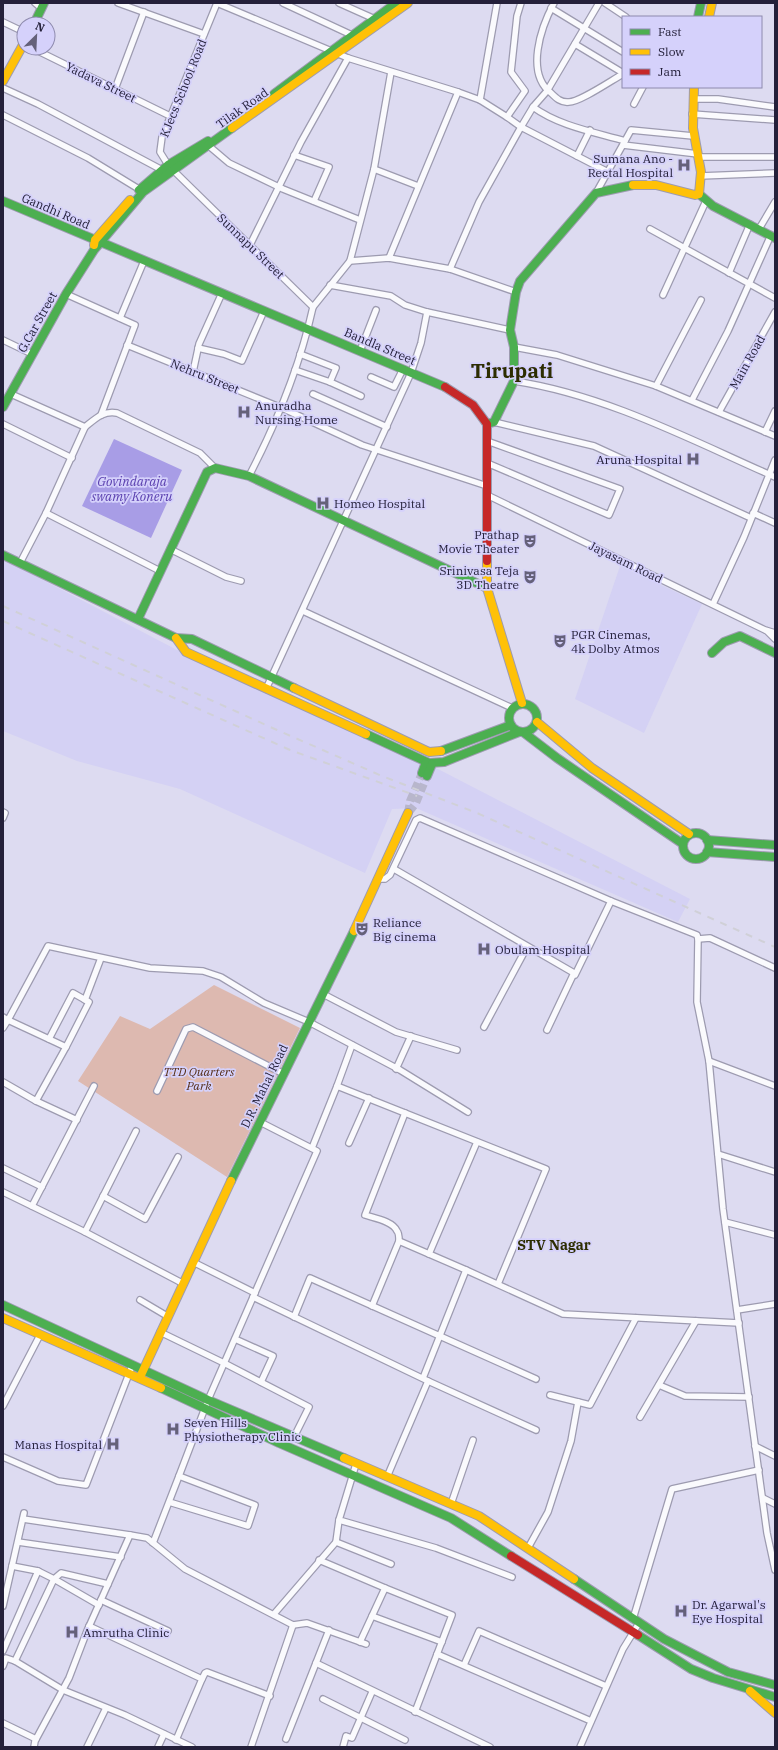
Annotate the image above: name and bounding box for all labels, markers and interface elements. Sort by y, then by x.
north arrow [16,16,56,56]
legend [622,16,762,88]
text: N [33,19,47,35]
text: Fast [658,24,682,39]
street label: KJecs School Road [156,37,210,139]
text: Slow [658,44,685,59]
street label: Yadava Street [63,59,139,105]
text: Jam [658,64,682,79]
street label: Tilak Road [213,85,271,131]
place label: Sumana Ano - Rectal Hospital [588,151,673,180]
hospital icon: Sumana Ano - Rectal Hospital [676,157,692,173]
street label: Gandhi Road [19,190,93,232]
street label: Sunnapu Street [214,210,288,282]
street label: G.Car Street [14,289,60,355]
street label: Bandla Street [342,324,418,368]
street label: Main Road [726,332,768,392]
street label: Nehru Street [168,355,242,397]
district label: Tirupati [471,357,554,384]
place label: Anuradha Nursing Home [255,398,338,427]
hospital icon: Anuradha Nursing Home [236,404,252,420]
hospital icon: Aruna Hospital [685,451,701,467]
place label: Aruna Hospital [596,452,682,467]
water label: Govindaraja swamy Koneru [92,473,173,505]
hospital icon: Homeo Hospital [315,495,331,511]
place label: Homeo Hospital [334,496,426,511]
place label: Prathap Movie Theater [438,527,520,556]
theatre icon: Prathap Movie Theater [522,533,538,549]
street label: Jayasam Road [587,538,665,586]
place label: Srinivasa Teja 3D Theatre [439,563,519,592]
theatre icon: Srinivasa Teja 3D Theatre [522,569,538,585]
place label: PGR Cinemas, 4k Dolby Atmos [571,627,660,656]
theatre icon: PGR Cinemas, 4k Dolby Atmos [552,633,568,649]
place label: Reliance Big cinema [373,915,437,944]
theatre icon: Reliance Big cinema [354,921,370,937]
hospital icon: Obulam Hospital [476,941,492,957]
place label: Obulam Hospital [495,942,591,957]
street label: D.R. Mahal Road [237,1042,291,1130]
park label: TTD Quarters Park [164,1064,235,1093]
district label: STV Nagar [517,1236,591,1254]
place label: Seven Hills Physiotherapy Clinic [184,1415,301,1444]
hospital icon: Seven Hills Physiotherapy Clinic [165,1421,181,1437]
hospital icon: Manas Hospital [105,1436,121,1452]
place label: Manas Hospital [15,1437,102,1452]
place label: Dr. Agarwal's Eye Hospital [692,1597,766,1626]
hospital icon: Dr. Agarwal's Eye Hospital [673,1603,689,1619]
hospital icon: Amrutha Clinic [64,1624,80,1640]
place label: Amrutha Clinic [83,1625,170,1640]

